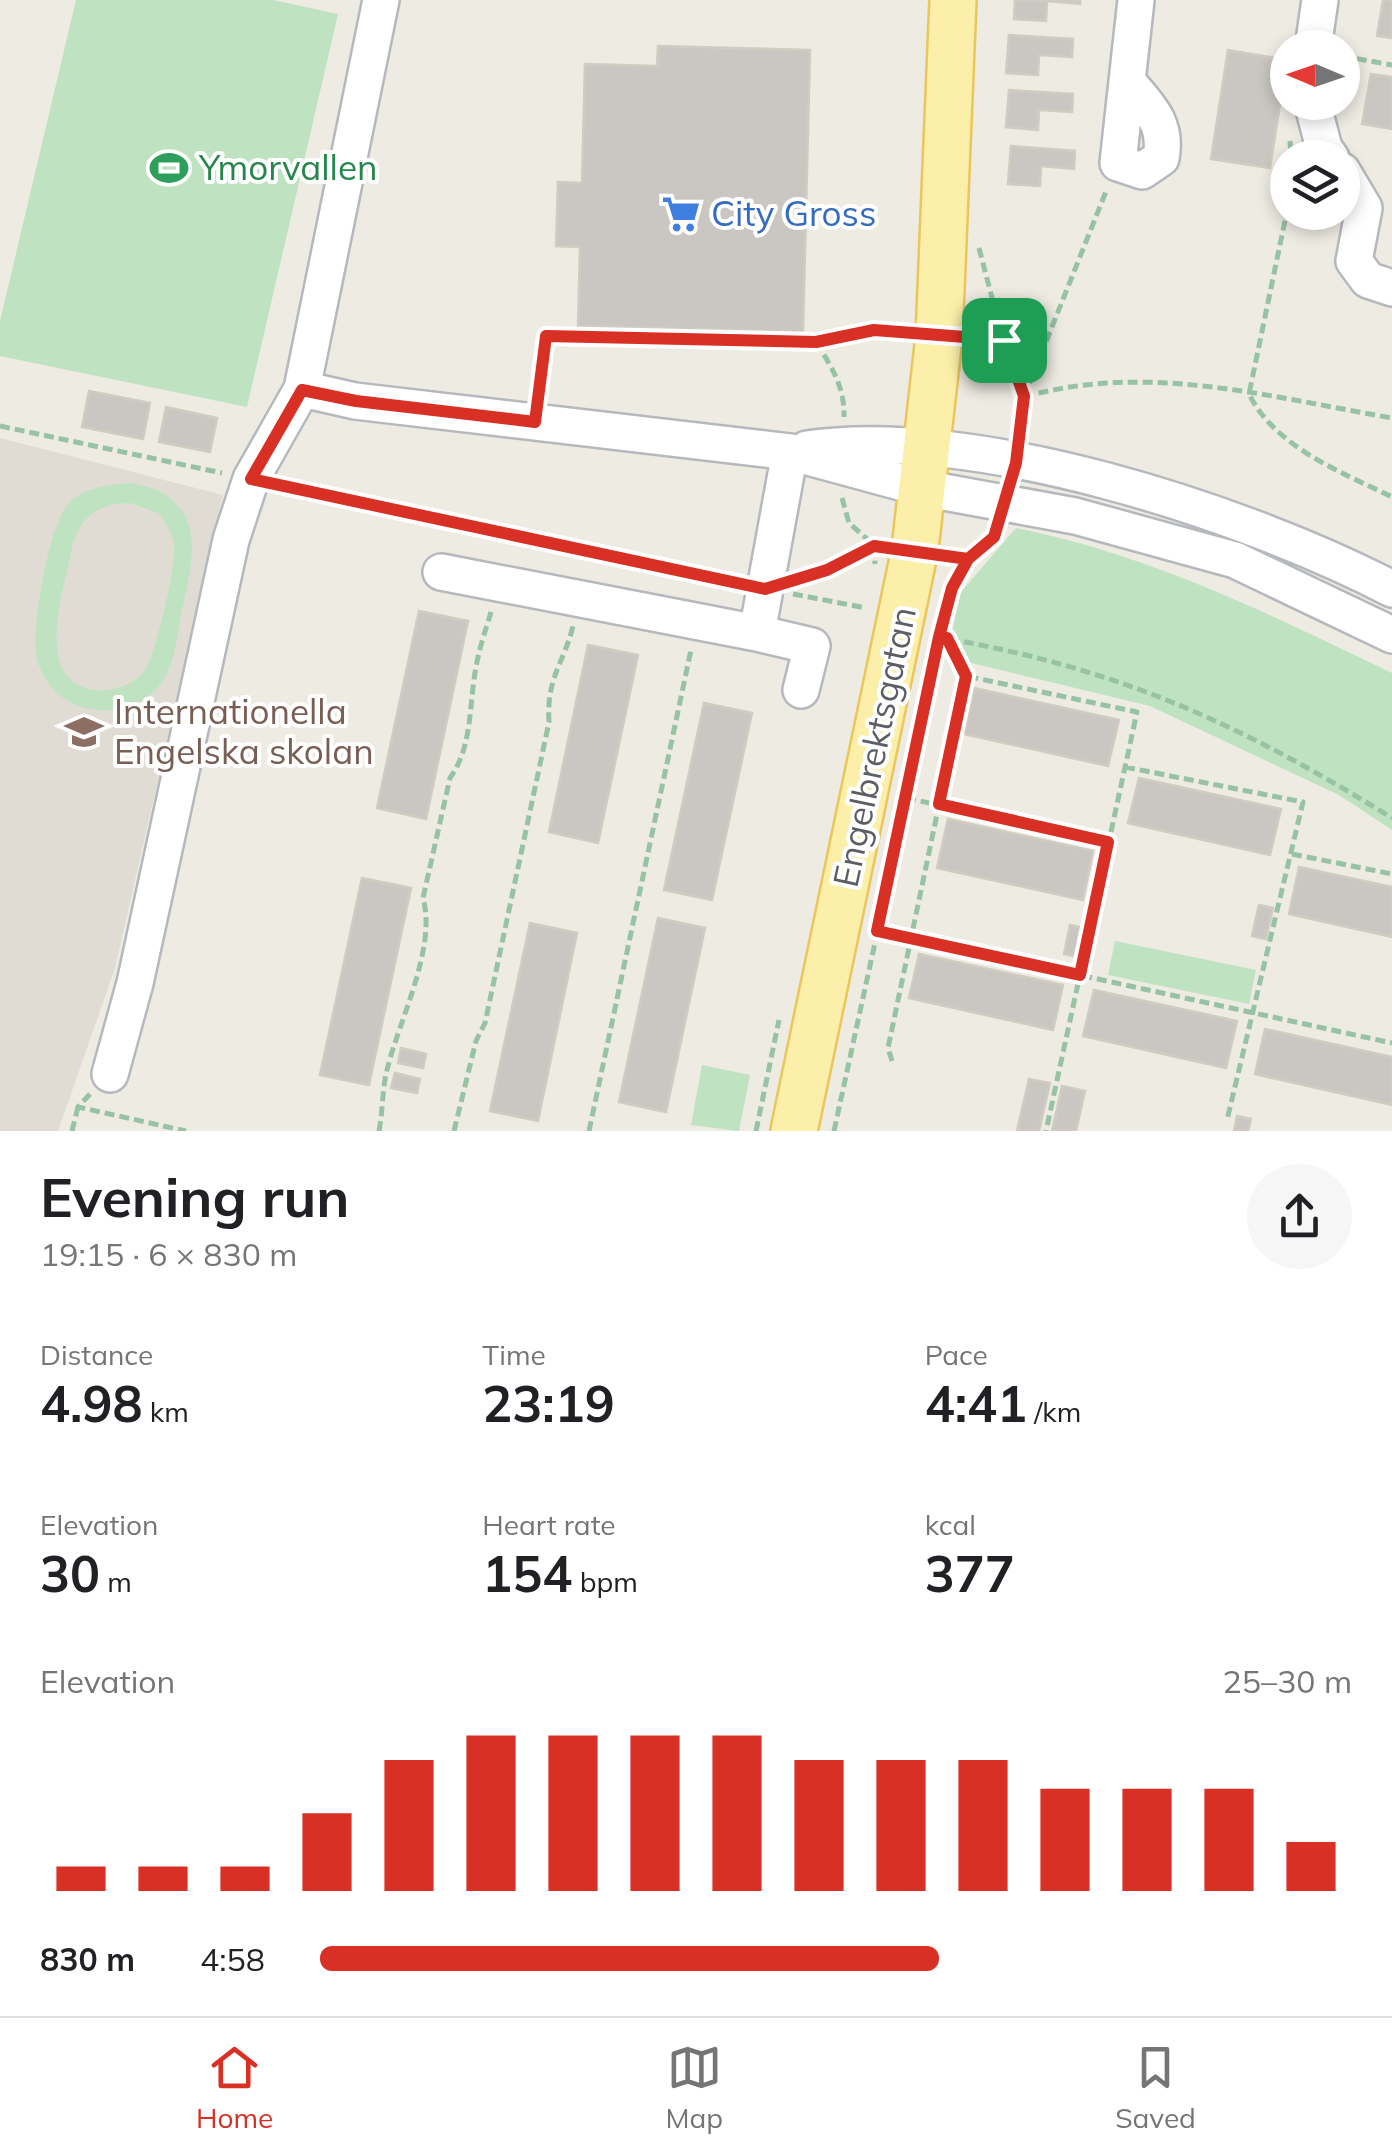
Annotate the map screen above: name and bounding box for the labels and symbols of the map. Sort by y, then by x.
north arrow [1270,30,1360,120]
place label: Ymorvallen [198,145,378,189]
sports icon: Ymorvallen [148,147,190,189]
place label: City Gross [711,191,876,235]
supermarket icon: City Gross [660,193,702,235]
pin [962,298,1047,383]
street label: Engelbrektsgatan [823,603,925,891]
place label: Internationella Engelska skolan [114,689,374,773]
school or university icon: Internationella Engelska skolan [63,711,105,753]

